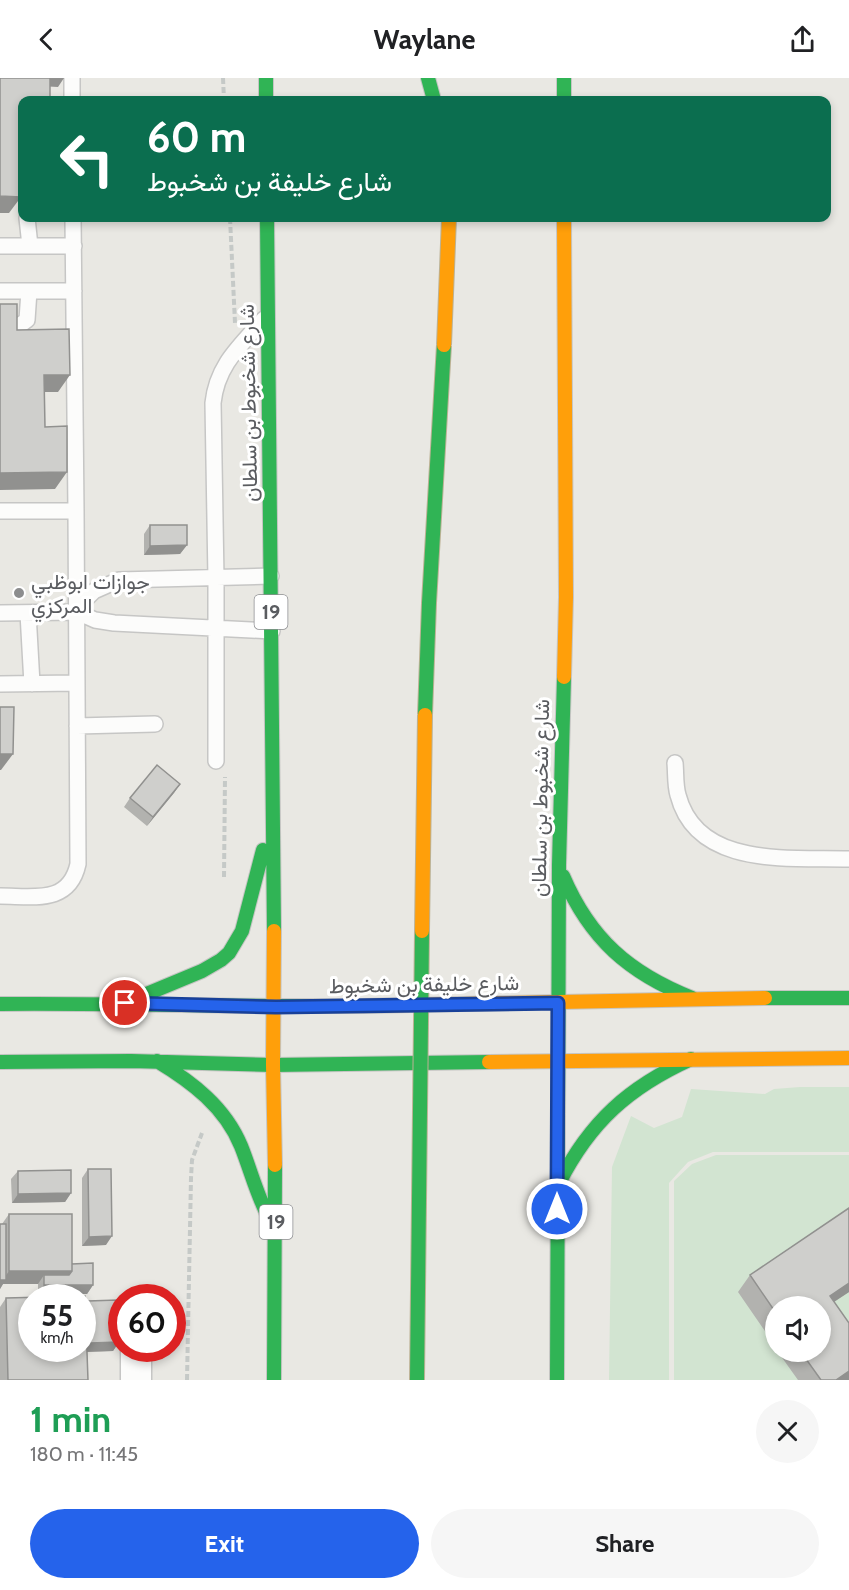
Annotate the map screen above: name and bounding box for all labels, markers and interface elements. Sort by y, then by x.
icon: back [30,23,63,56]
text: Waylane [374,23,475,56]
icon: share [786,23,819,56]
text: 60 m [147,111,246,163]
icon: left [48,120,126,198]
text: شارع خليفة بن شخبوط [147,165,392,198]
street label: شارع شخبوط بن سلطان [234,304,264,502]
place label: جوازات ابوظبي المركزي [31,569,150,623]
marker: جوازات ابوظبي المركزي [12,586,26,600]
road number: 19 [254,595,288,629]
street label: شارع شخبوط بن سلطان [526,699,556,897]
street label: شارع خليفة بن شخبوط [329,970,519,1000]
pin [99,977,150,1028]
icon: arrive [108,986,141,1019]
position arrow [525,1177,589,1241]
road number: 19 [260,1205,292,1239]
speed limit sign: 60 [108,1284,186,1362]
map controls [765,1296,831,1362]
button: sound [765,1296,831,1362]
text: 55 [41,1297,73,1334]
text: km/h [41,1329,73,1347]
text: 1 min [30,1397,111,1441]
button: close [756,1400,819,1463]
text: 180 m · 11:45 [30,1442,138,1466]
button: Exit [30,1509,419,1578]
button: Share [431,1509,819,1578]

